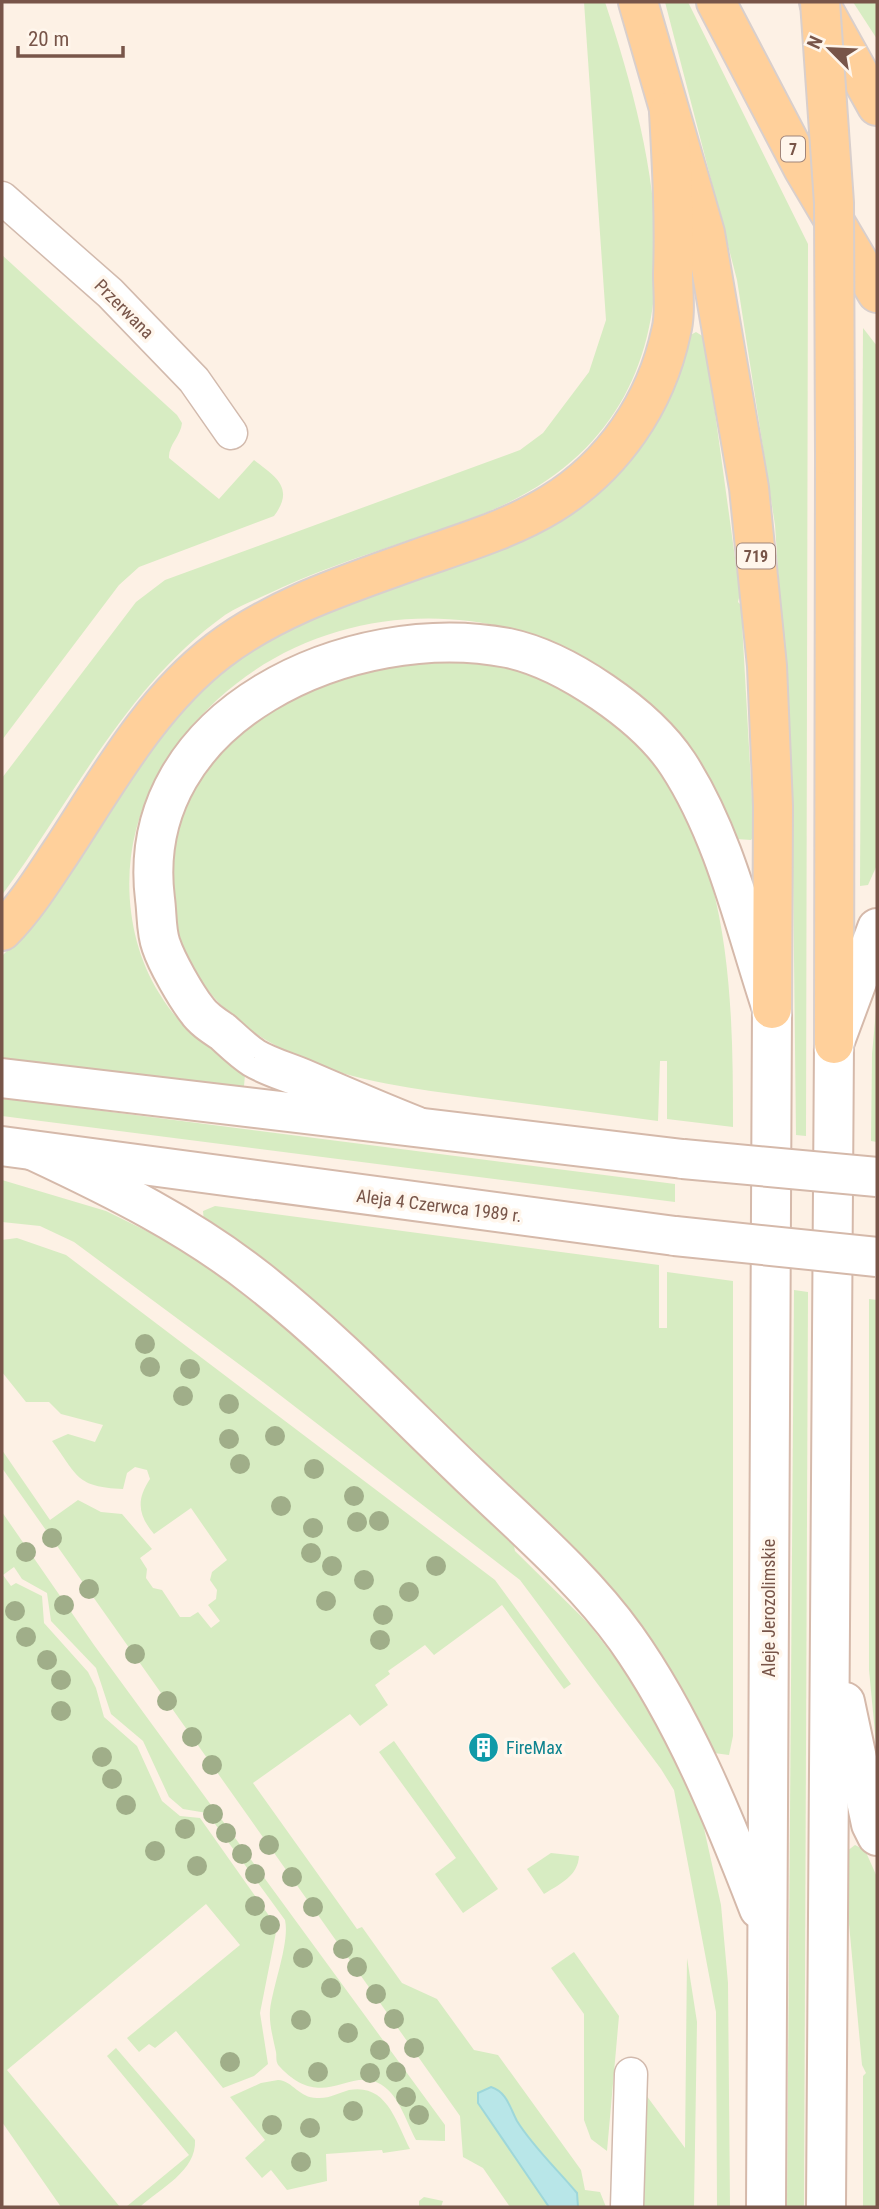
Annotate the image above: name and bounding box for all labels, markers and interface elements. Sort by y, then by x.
scale bar [18,14,122,58]
north arrow [795,14,865,84]
text: 20 m [28,27,69,51]
text: N [802,32,828,52]
road number: 7 [781,136,805,162]
street label: Przerwana [90,275,158,343]
road number: 719 [737,544,775,568]
street label: Aleja 4 Czerwca 1989 r. [355,1185,523,1226]
street label: Aleje Jerozolimskie [758,1539,779,1677]
building icon: FireMax [466,1731,500,1765]
place label: FireMax [506,1737,563,1758]

